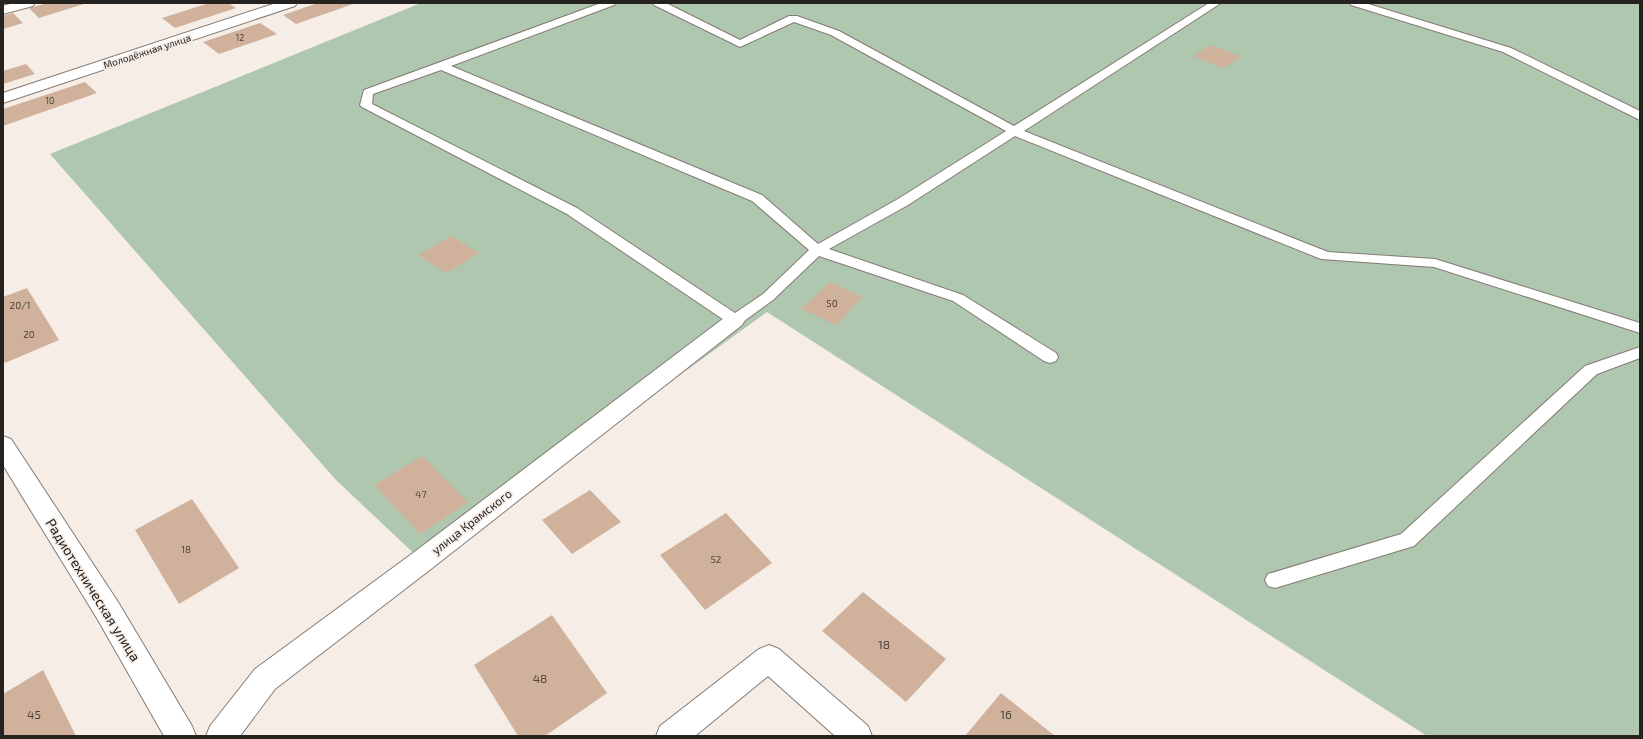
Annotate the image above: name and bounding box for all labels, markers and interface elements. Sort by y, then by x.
street label: Молодёжная улица [102,31,193,72]
house number: 12 [236,32,244,43]
house number: 10 [45,95,55,106]
house number: 50 [826,297,838,309]
house number: 20/1 [10,299,30,311]
house number: 20 [23,328,35,340]
street label: улица Крамского [429,486,515,557]
house number: 47 [415,488,427,500]
street label: Радиотехническая улица [42,515,144,664]
house number: 18 [181,543,191,555]
house number: 52 [711,553,722,565]
house number: 18 [878,637,890,651]
house number: 48 [533,671,547,685]
house number: 45 [27,707,41,721]
house number: 16 [1000,707,1012,721]

